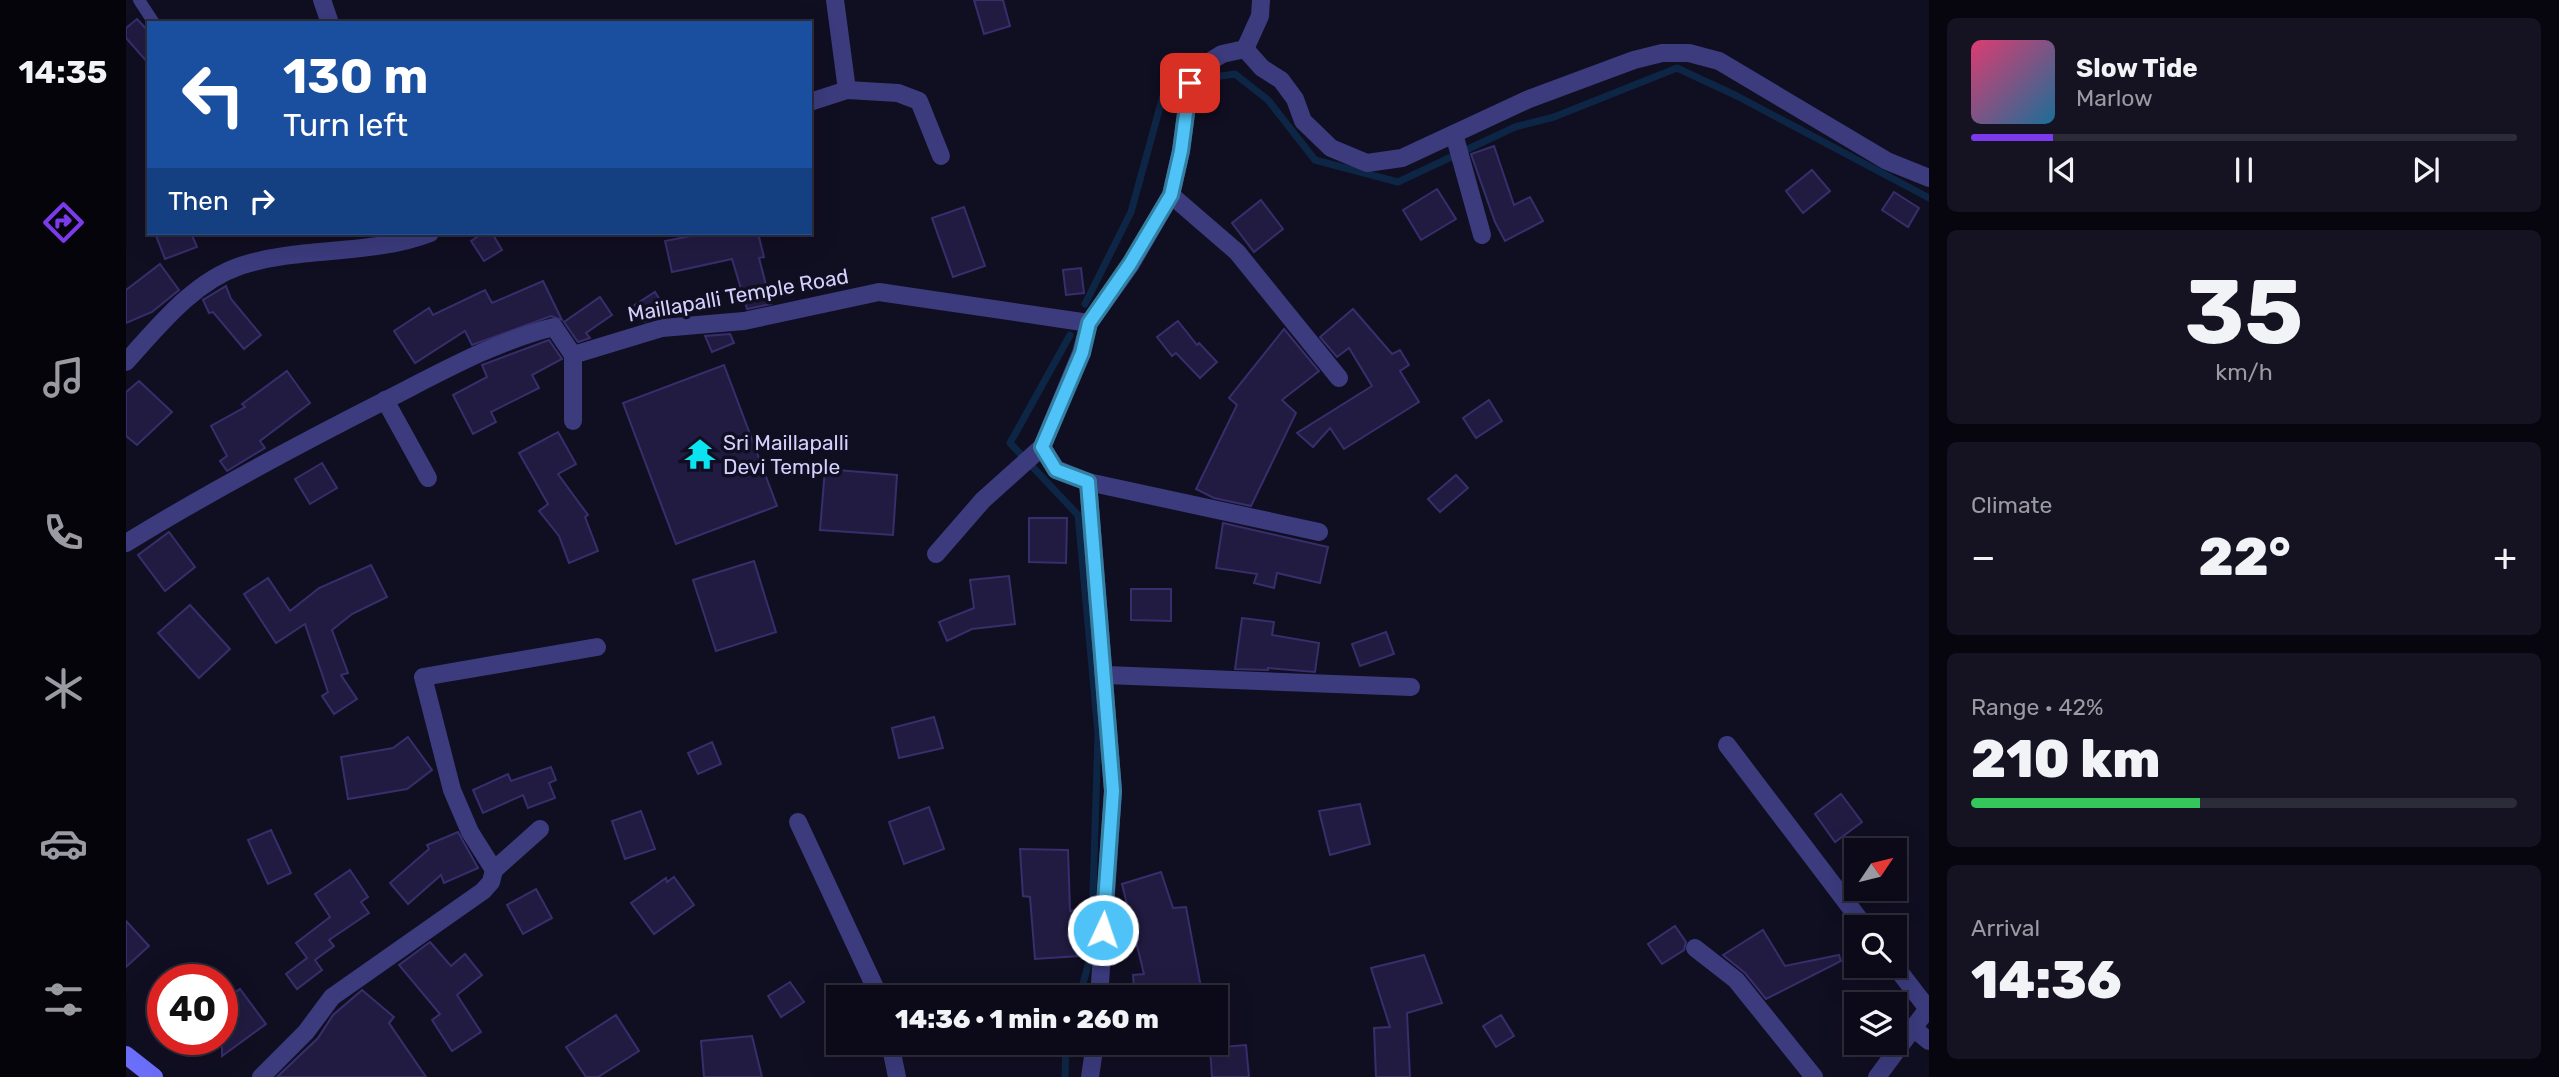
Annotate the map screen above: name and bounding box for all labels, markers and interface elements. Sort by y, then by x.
text: 130 m [283,47,428,105]
icon: left [168,49,259,140]
text: 14:35 [19,53,107,91]
pin [1160,53,1220,113]
text: Slow Tide [2076,53,2198,84]
icon: arrive [1171,64,1209,102]
text: Marlow [2076,84,2153,112]
text: Turn left [283,106,408,144]
icon: previous [2043,151,2081,189]
icon: pause [2225,151,2263,189]
icon: next [2407,151,2445,189]
icon: right [243,182,281,220]
text: Then [168,186,229,217]
icon: directions [39,198,88,247]
text: 35 [2185,258,2303,366]
street label: Maillapalli Temple Road [626,263,850,327]
icon: music [39,353,88,402]
text: km/h [2215,358,2273,386]
place label: Sri Maillapalli Devi Temple [723,430,849,479]
temple icon: Sri Maillapalli Devi Temple [683,437,717,471]
text: Climate [1971,491,2052,519]
icon: phone [39,508,88,557]
text: 22° [2198,526,2291,588]
text: − [1971,534,1996,580]
text: + [2493,534,2517,580]
icon: climate [39,664,88,713]
text: Range · 42% [1971,693,2103,721]
text: 210 km [1971,728,2161,790]
icon: car [39,819,88,868]
north arrow [1844,838,1908,901]
map controls [1844,838,1907,1055]
position arrow [1066,893,1140,967]
text: Arrival [1971,914,2040,942]
button: search [1844,915,1907,978]
text: 14:36 [1971,949,2122,1011]
speed limit sign: 40 [147,964,238,1055]
icon: filters [39,975,88,1024]
button: layers [1844,992,1907,1055]
text: 14:36 · 1 min · 260 m [895,1004,1159,1035]

